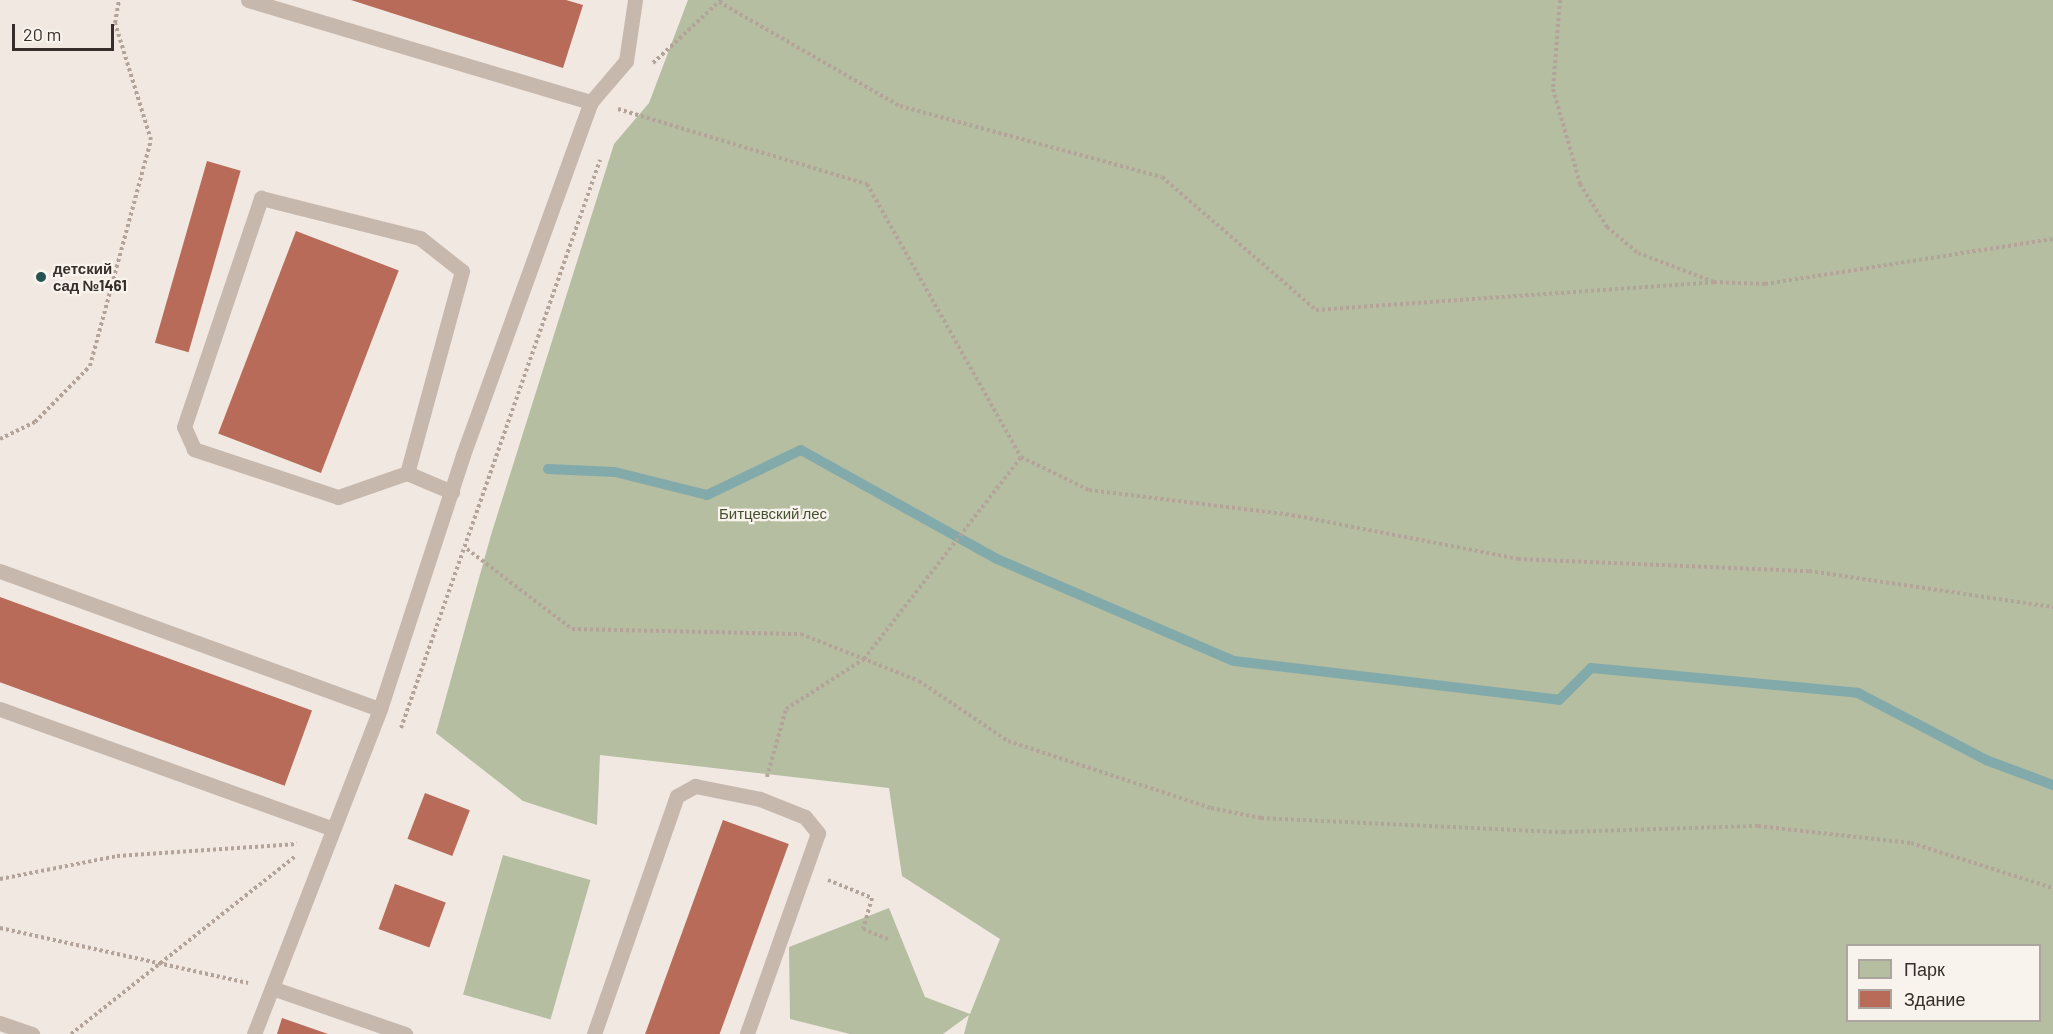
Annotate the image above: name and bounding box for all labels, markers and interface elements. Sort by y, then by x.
scale bar [15,12,117,50]
text: 20 m [23,23,61,45]
place label: детский сад №1461 [53,259,127,294]
marker: детский сад №1461 [34,270,48,284]
park label: Битцевский лес [719,505,827,523]
legend [1846,944,2041,1022]
text: Парк [1904,958,1945,980]
text: Здание [1904,988,1965,1010]

